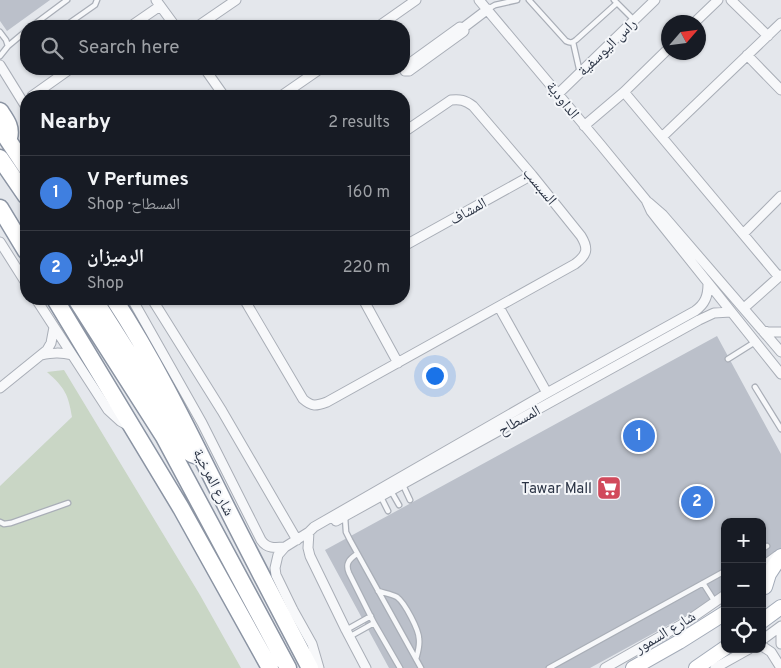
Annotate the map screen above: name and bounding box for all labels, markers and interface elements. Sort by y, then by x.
street label: راس اليوسفية [574,15,642,81]
north arrow [661,15,706,60]
search box [20,20,410,75]
icon: search [38,34,66,62]
text: Search here [78,36,180,60]
street label: الداودية [541,78,583,123]
text: Nearby [40,109,111,136]
text: 2 results [328,113,390,133]
street label: السبسب [518,164,560,210]
text: V Perfumes [87,168,189,192]
text: 1 [53,183,59,203]
text: 160 m [347,183,390,203]
street label: المشاف [447,194,491,230]
text: Shop · المسطاح [87,195,180,215]
text: الرميزان [87,245,144,269]
text: 2 [51,258,61,278]
text: 220 m [343,258,390,278]
text: Shop [87,274,124,294]
your location [422,363,448,389]
street label: المسطاح [495,402,544,441]
pin: 1 [623,417,655,455]
street label: شارع المرخية [188,446,238,520]
supermarket icon: Tawar Mall [596,475,622,501]
place label: Tawar Mall [521,480,592,499]
pin: 2 [681,483,713,521]
map controls [721,518,766,653]
button: + [721,518,766,563]
button: − [721,563,766,608]
street label: شارع السمور [631,608,700,659]
button: locate [721,608,766,653]

